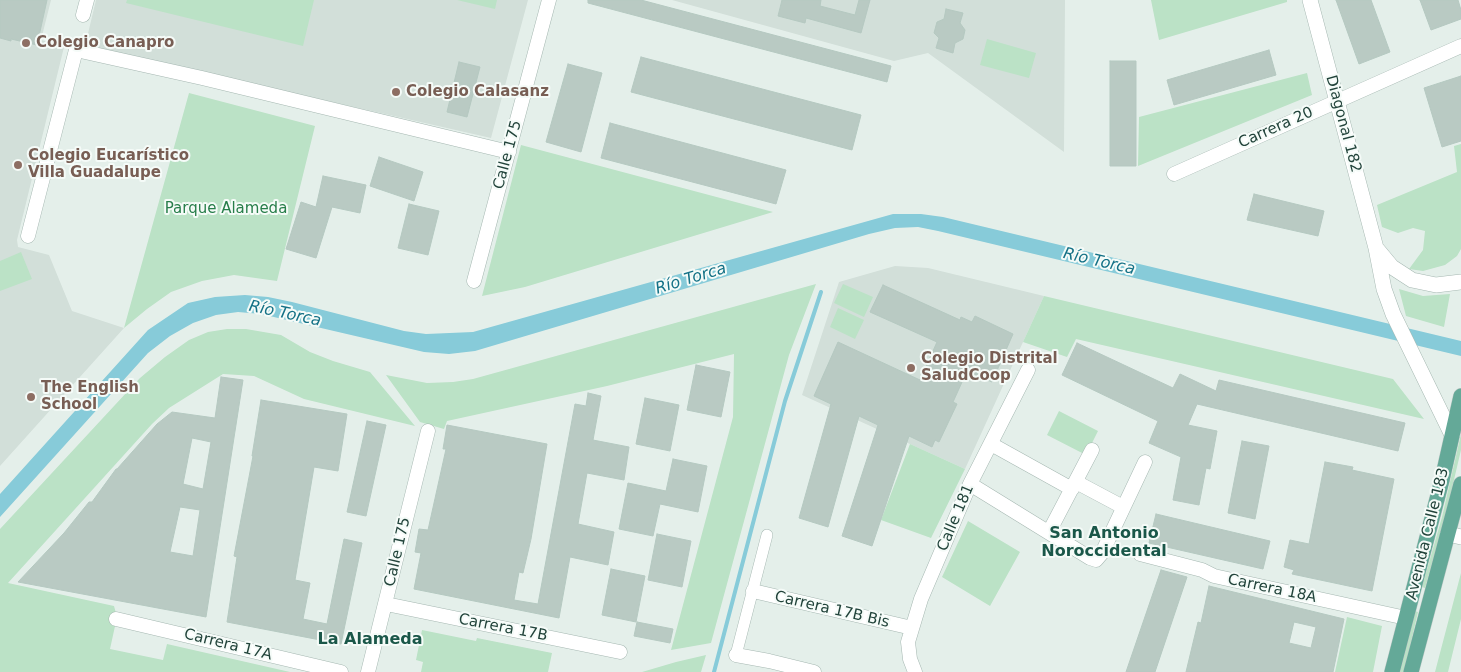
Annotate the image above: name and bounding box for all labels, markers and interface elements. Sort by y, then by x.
place label: Colegio Canapro [36,34,174,52]
marker: Colegio Canapro [20,37,32,49]
street label: Diagonal 182 [1321,73,1365,175]
place label: Colegio Calasanz [406,83,549,101]
marker: Colegio Calasanz [390,86,402,98]
street label: Carrera 20 [1236,104,1316,152]
street label: Calle 175 [490,119,526,191]
place label: Colegio Eucarístico Villa Guadalupe [28,147,189,182]
marker: Colegio Eucarístico Villa Guadalupe [12,159,24,171]
park label: Parque Alameda [165,200,287,218]
water label: Río Torca [1061,244,1137,280]
water label: Río Torca [653,259,729,299]
water label: Río Torca [247,297,323,331]
place label: Colegio Distrital SaludCoop [921,350,1058,385]
marker: Colegio Distrital SaludCoop [905,362,917,374]
place label: The English School [41,379,139,414]
marker: The English School [25,391,37,403]
street label: Avenida Calle 183 [1403,466,1453,602]
street label: Calle 181 [934,482,978,554]
street label: Calle 175 [381,516,415,588]
district label: San Antonio Noroccidental [1041,524,1167,562]
street label: Carrera 18A [1226,571,1318,607]
street label: Carrera 17B Bis [773,588,891,632]
street label: Carrera 17B [457,611,549,645]
street label: Carrera 17A [182,625,274,665]
district label: La Alameda [318,630,422,650]

